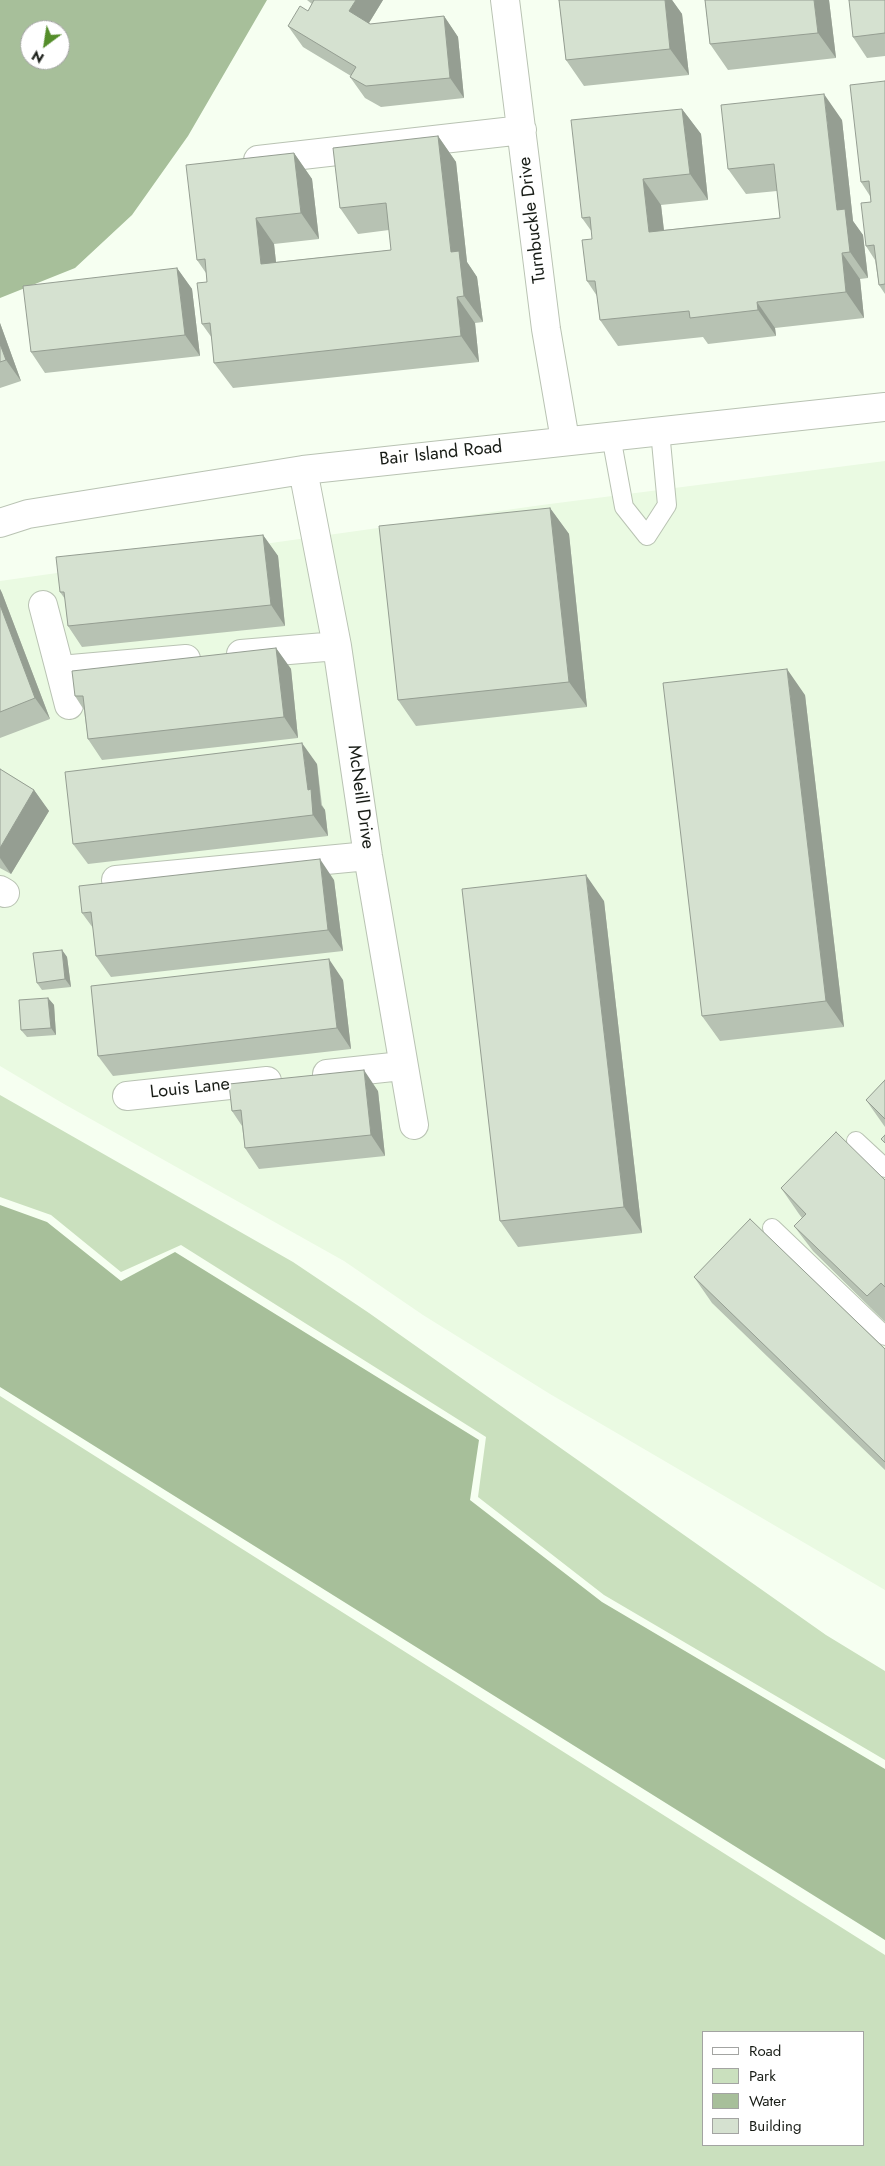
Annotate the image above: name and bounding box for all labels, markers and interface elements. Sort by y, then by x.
north arrow [20,20,70,70]
text: N [28,46,48,68]
street label: Turnbuckle Drive [515,156,551,284]
street label: Bair Island Road [379,437,503,471]
street label: McNeill Drive [342,744,378,850]
street label: Louis Lane [149,1074,231,1104]
legend [702,2031,865,2146]
text: Road [749,2040,781,2062]
text: Park [749,2065,776,2087]
text: Water [749,2090,786,2112]
text: Building [749,2115,801,2137]

